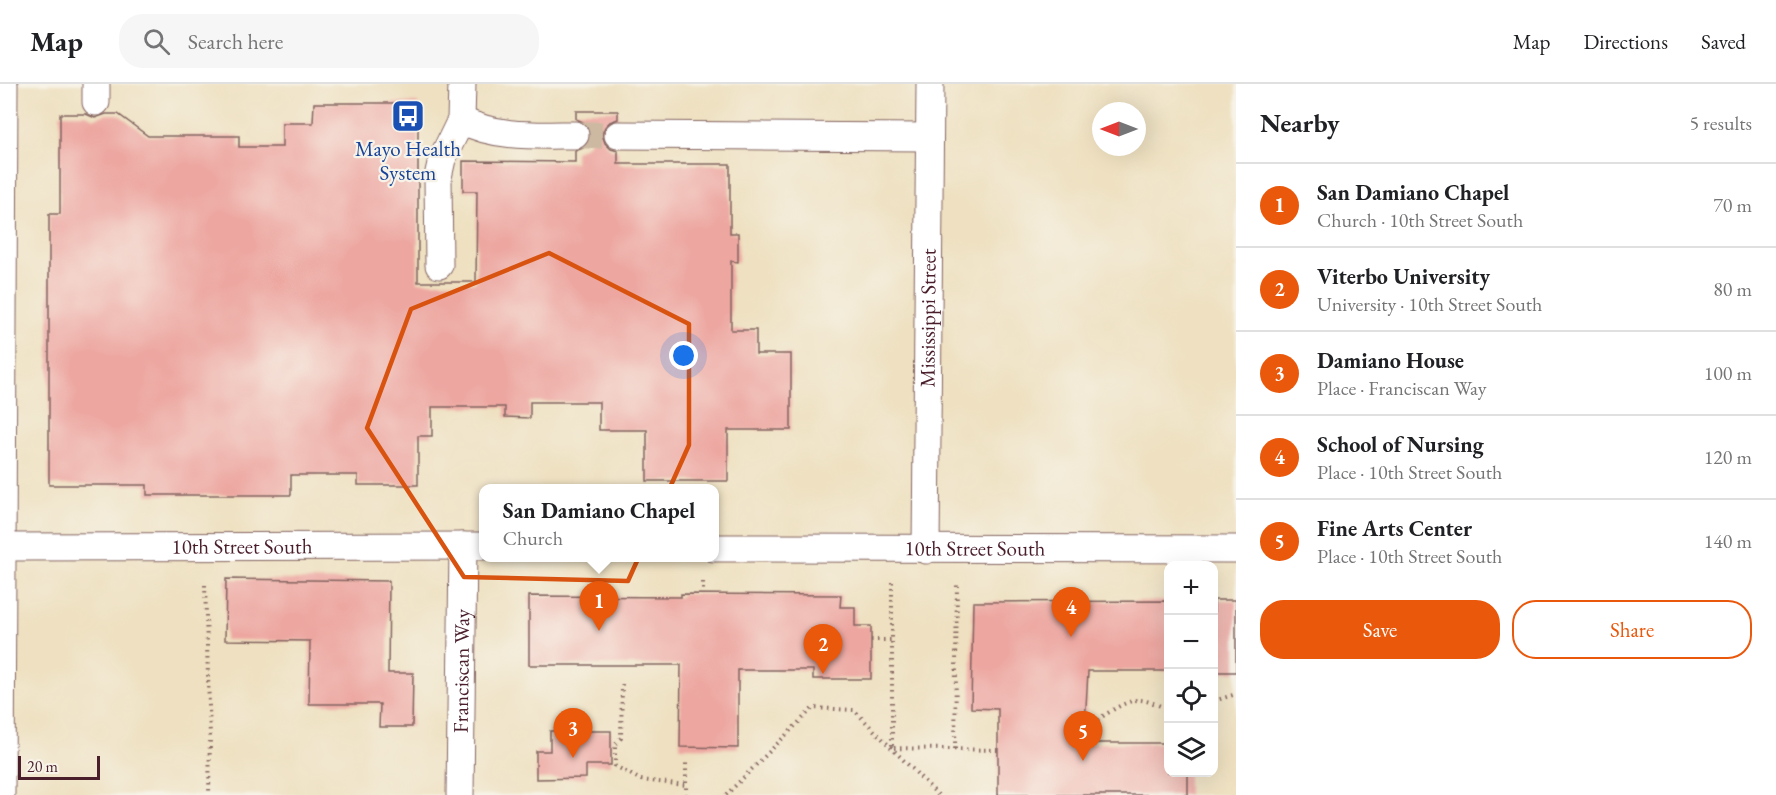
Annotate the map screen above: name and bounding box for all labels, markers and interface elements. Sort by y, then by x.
search box [119,14,539,68]
text: Map [30,23,83,59]
icon: search [140,25,173,58]
text: Search here [188,27,283,56]
text: Map [1513,28,1550,55]
text: Directions [1583,28,1668,55]
text: Saved [1701,28,1746,55]
bus stop icon: Mayo Health System [390,98,426,134]
north arrow [1092,102,1146,156]
text: Nearby [1260,106,1340,140]
text: 5 results [1689,110,1752,136]
place label: Mayo Health System [355,135,461,186]
text: San Damiano Chapel [1317,178,1509,207]
text: 1 [1274,192,1285,218]
text: 70 m [1713,192,1752,218]
text: Church · 10th Street South [1317,207,1523,233]
street label: Mississippi Street [913,248,942,388]
text: Viterbo University [1317,262,1490,291]
text: 2 [1274,276,1285,302]
text: 80 m [1713,276,1752,302]
text: University · 10th Street South [1317,291,1542,317]
your location [669,341,698,370]
text: Damiano House [1317,346,1464,375]
text: 3 [1274,360,1285,386]
text: 100 m [1704,360,1752,386]
text: Place · Franciscan Way [1317,375,1487,401]
text: School of Nursing [1317,430,1484,459]
text: 4 [1274,444,1285,470]
text: 120 m [1704,444,1752,470]
text: Place · 10th Street South [1317,459,1502,485]
popup [479,484,719,562]
text: San Damiano Chapel [503,496,695,525]
text: Fine Arts Center [1317,514,1472,543]
text: Church [503,525,563,551]
text: 5 [1274,528,1285,554]
text: 140 m [1704,528,1752,554]
street label: 10th Street South [172,532,313,560]
street label: 10th Street South [905,534,1046,562]
text: Place · 10th Street South [1317,543,1502,569]
map controls [1164,561,1218,777]
button: + [1164,561,1218,615]
pin: 1 [580,582,618,631]
pin: 4 [1052,588,1090,637]
button: Save [1260,600,1500,659]
button: Share [1512,600,1752,659]
street label: Franciscan Way [447,608,475,733]
button: − [1164,615,1218,669]
pin: 2 [804,624,842,674]
button: locate [1164,669,1218,723]
pin: 3 [554,708,592,758]
pin: 5 [1064,712,1102,761]
button: layers [1164,723,1218,777]
scale bar [18,753,100,780]
text: 20 m [27,756,58,777]

